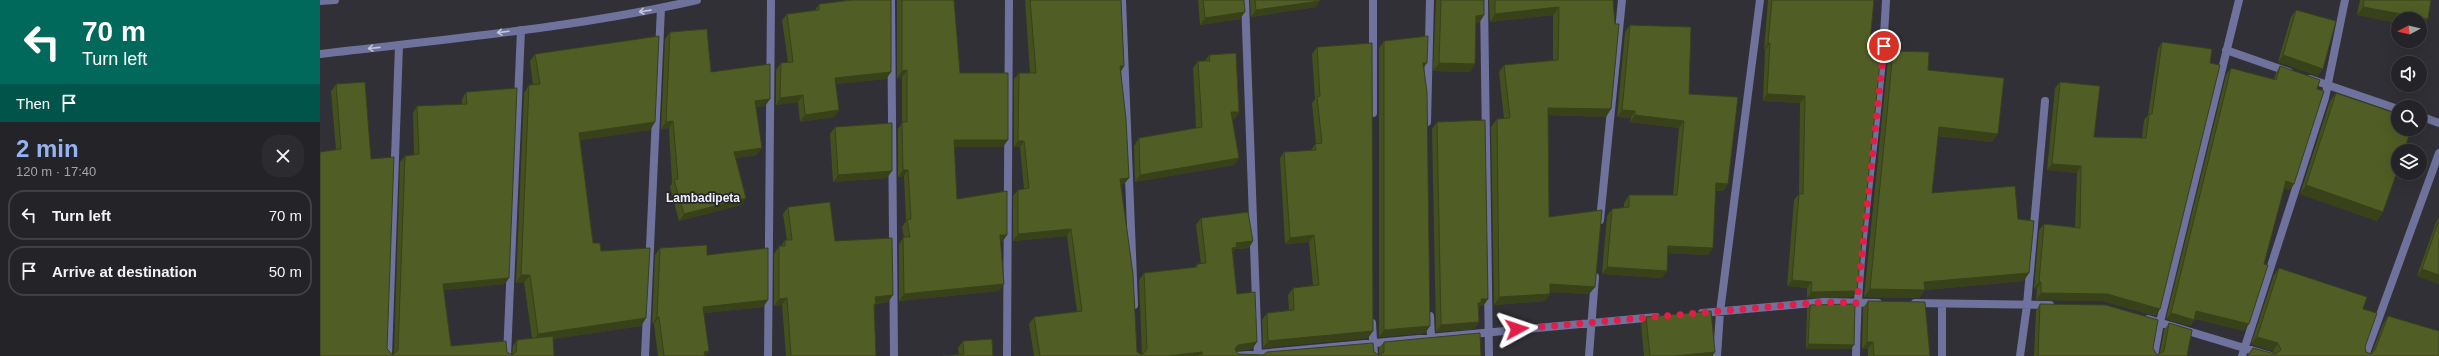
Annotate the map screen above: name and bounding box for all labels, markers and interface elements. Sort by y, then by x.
one-way arrow [639,7,652,15]
north arrow [2391,12,2427,48]
map controls [2391,12,2427,180]
icon: left [16,16,68,68]
text: 70 m [82,16,146,47]
one-way arrow [497,28,510,36]
pin [1867,29,1901,63]
icon: arrive [1873,35,1895,57]
one-way arrow [368,44,381,52]
text: Turn left [82,49,147,69]
button: sound [2391,56,2427,92]
icon: arrive [58,92,80,114]
text: Then [16,95,50,112]
button: search [2391,100,2427,136]
text: 2 min [16,135,79,162]
button: close [262,135,304,177]
button: layers [2391,144,2427,180]
text: 120 m · 17:40 [16,164,96,179]
district label: Lambadipeta [666,191,740,205]
icon: left [18,204,40,226]
text: Turn left [52,207,111,224]
text: 70 m [269,207,302,224]
icon: arrive [18,260,40,282]
text: Arrive at destination [52,263,197,280]
text: 50 m [269,263,302,280]
position arrow [1496,308,1538,350]

